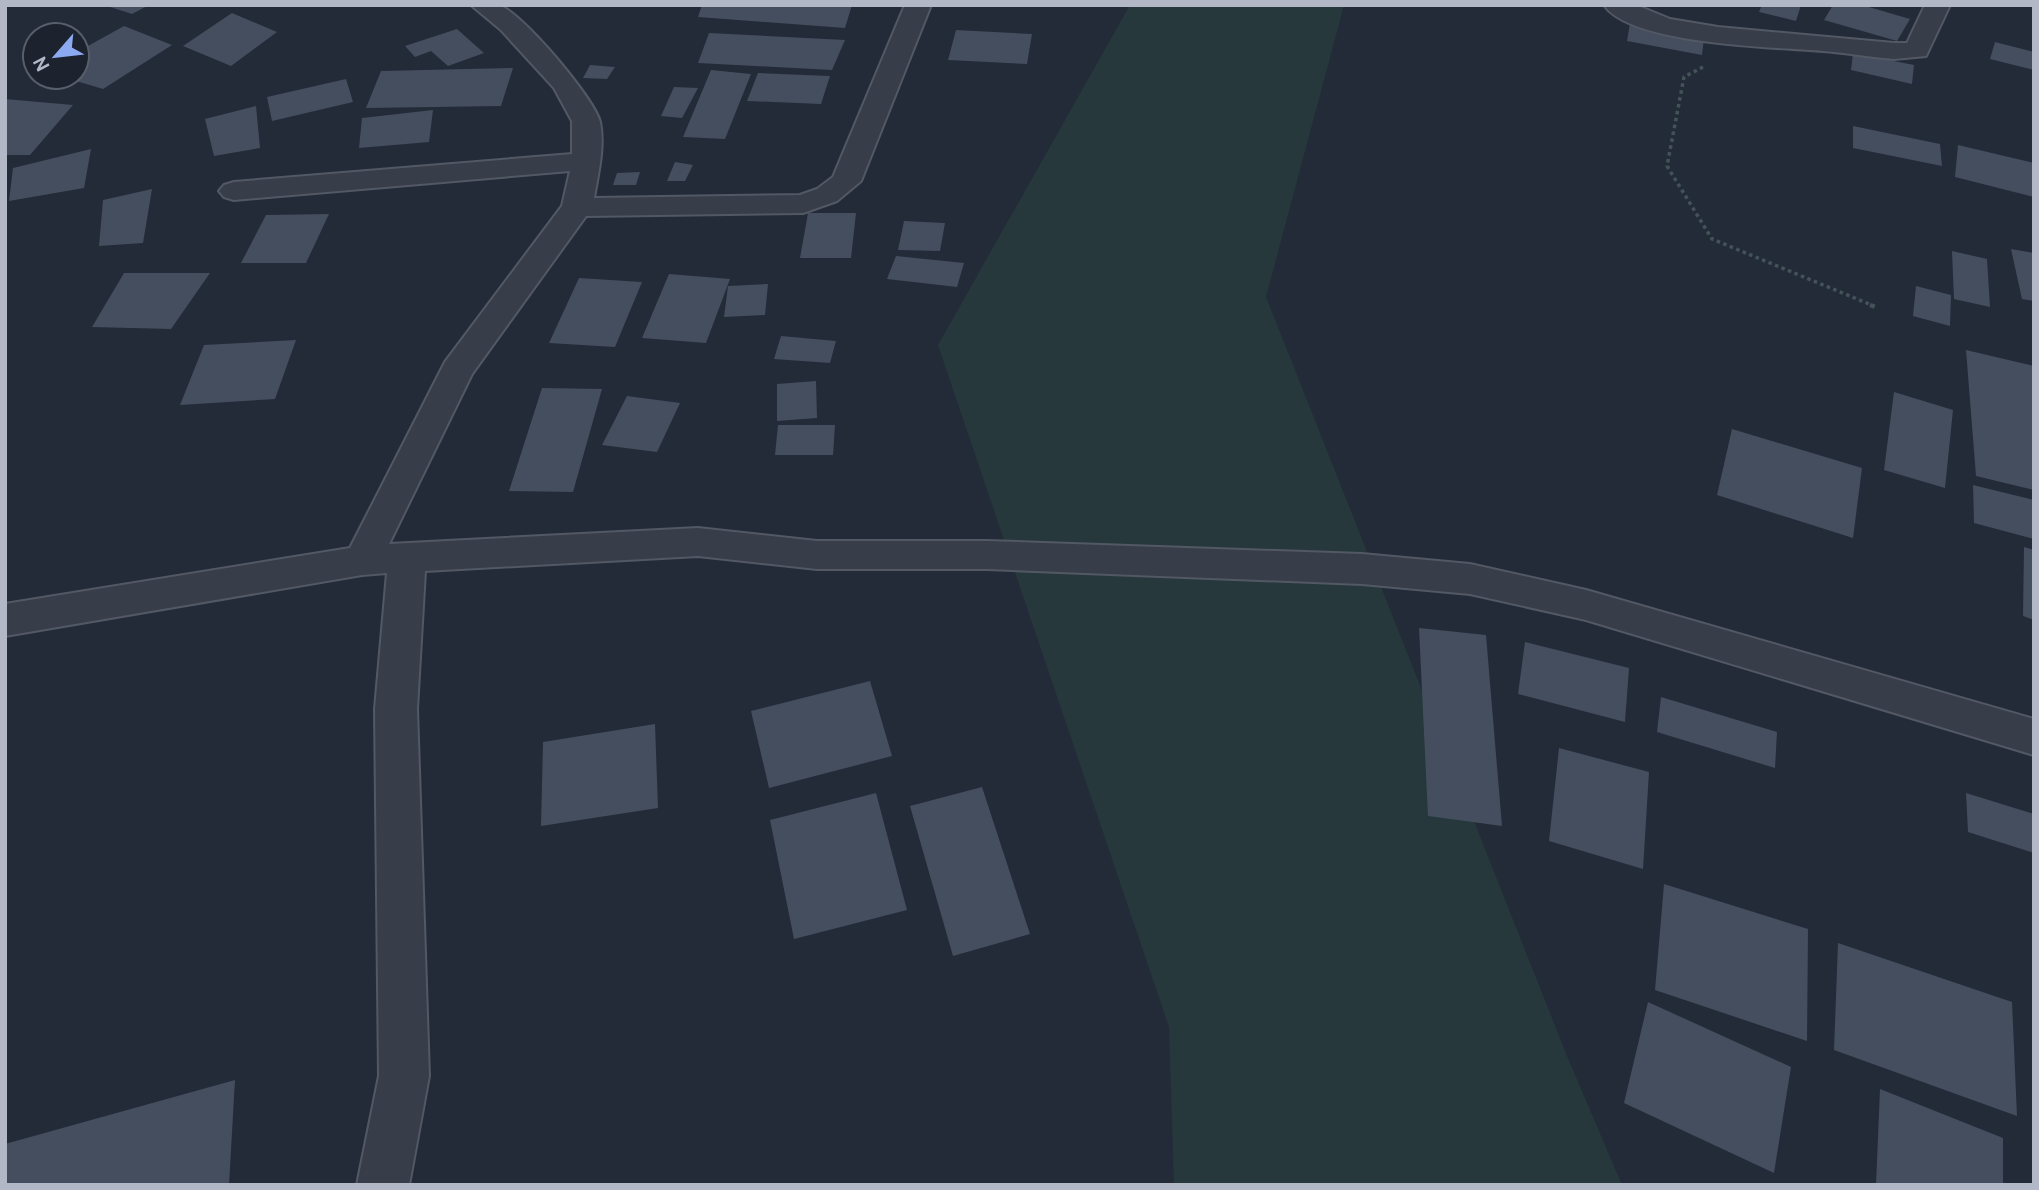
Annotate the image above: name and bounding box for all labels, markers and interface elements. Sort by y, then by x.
north arrow [21,21,91,91]
text: N [28,52,55,75]

